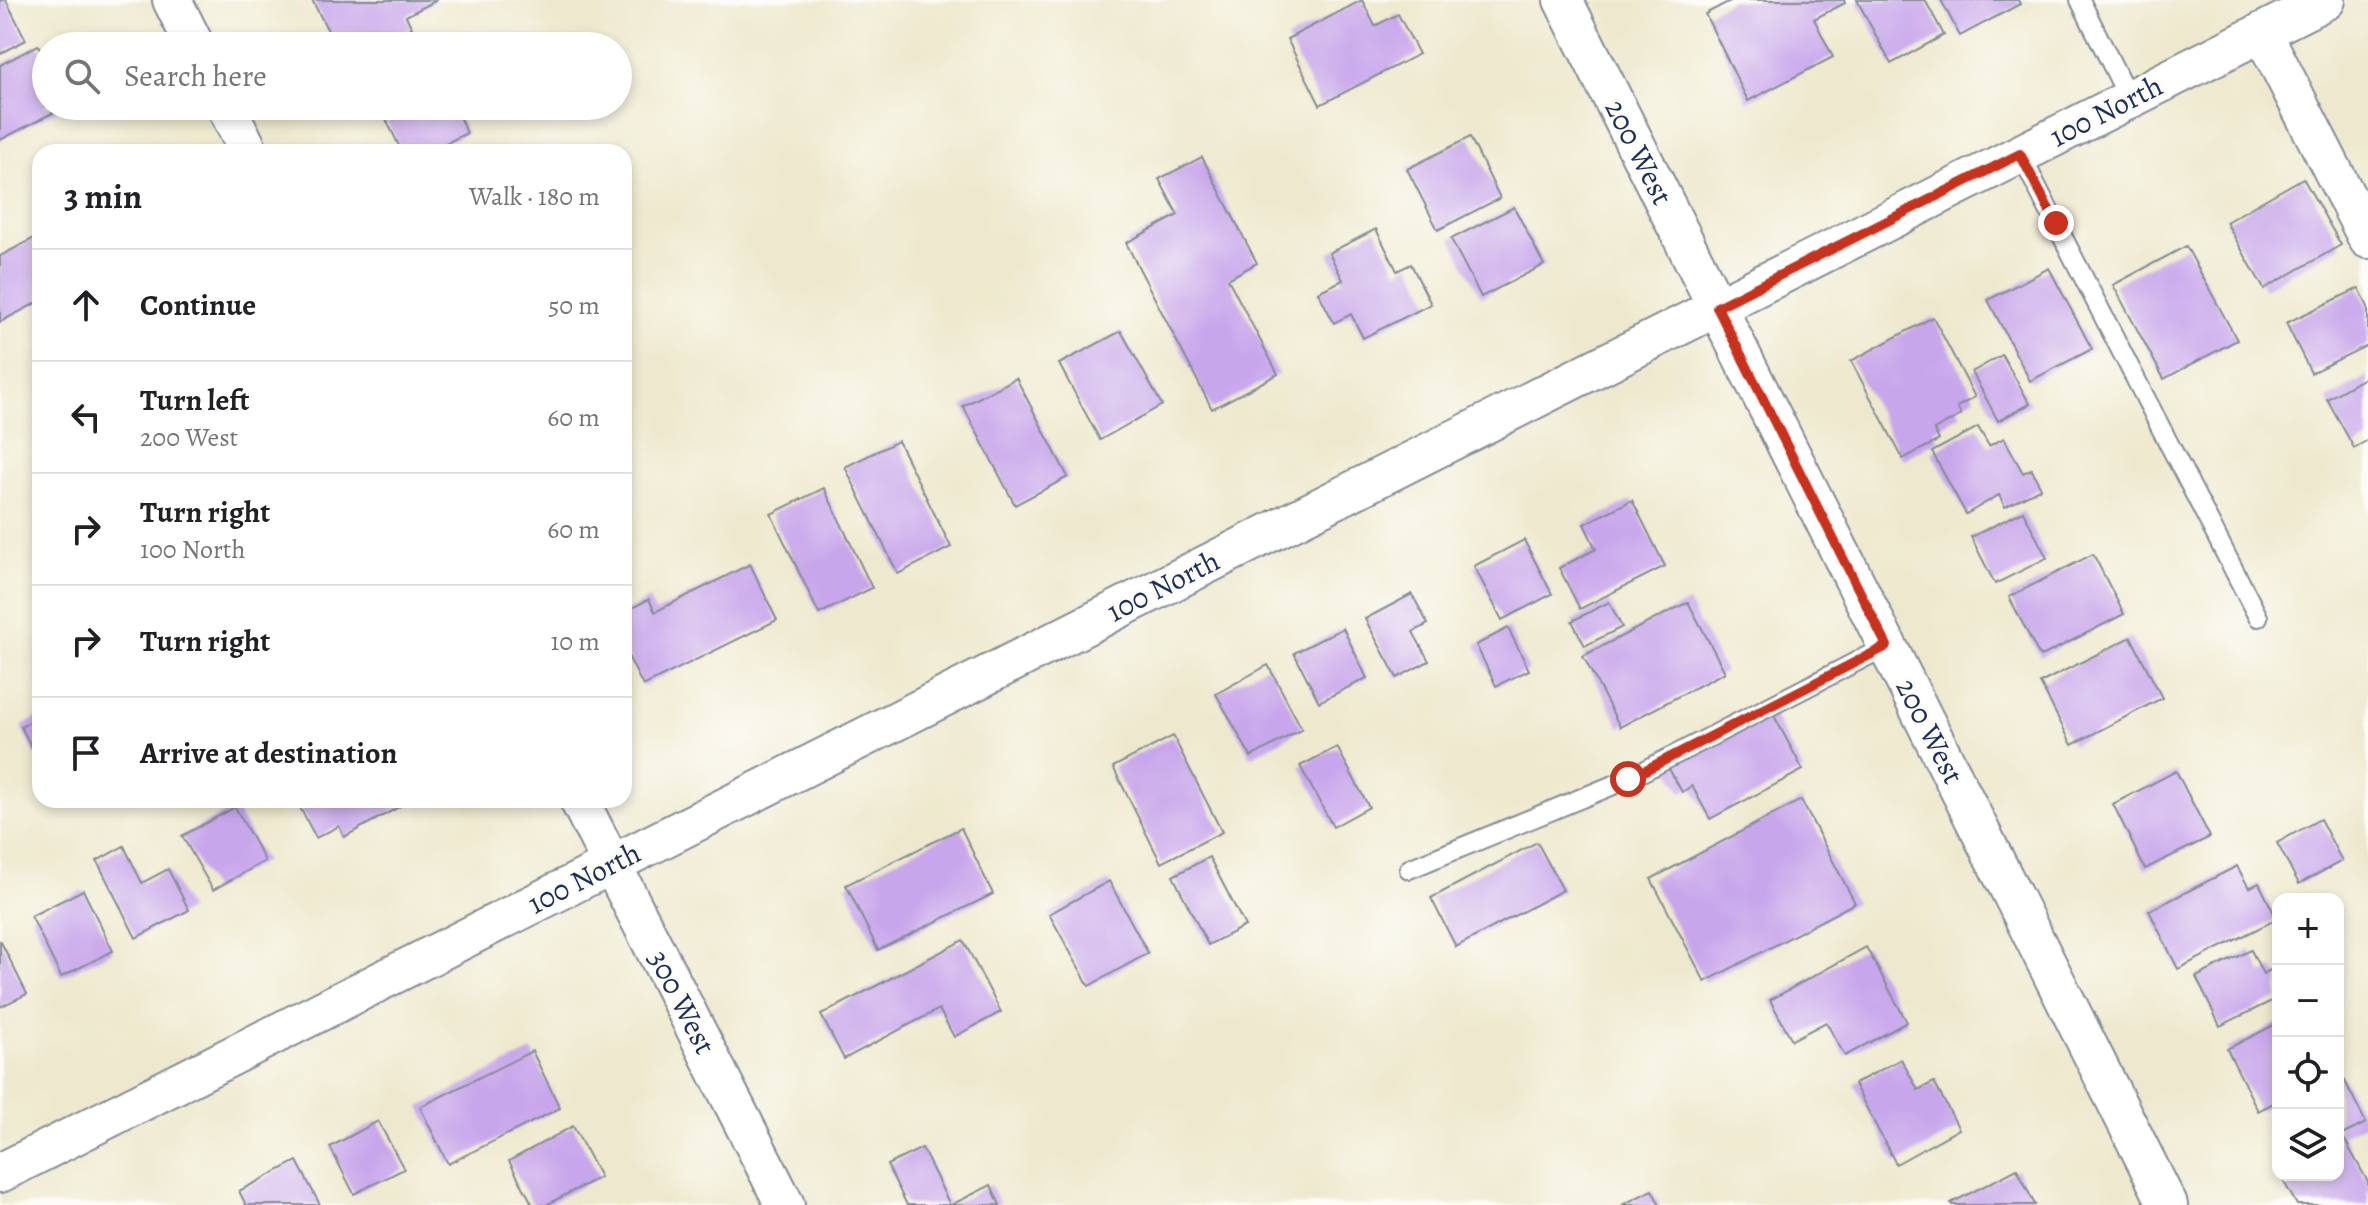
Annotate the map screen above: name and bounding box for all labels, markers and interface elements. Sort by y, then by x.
search box [32,32,632,120]
icon: search [60,54,104,98]
text: Search here [124,56,267,96]
street label: 100 North [2043,66,2169,156]
street label: 200 West [1595,92,1683,212]
text: 3 min [64,173,142,220]
text: Walk · 180 m [469,179,600,214]
route end [2038,205,2074,241]
icon: ahead [64,283,108,327]
text: Continue [140,285,256,325]
text: 50 m [548,288,600,323]
text: Turn left [140,380,249,420]
icon: left [64,395,108,439]
text: 60 m [547,400,600,435]
text: 200 West [140,420,238,455]
text: Turn right [140,492,270,532]
icon: right [64,507,108,551]
text: 60 m [547,512,600,547]
text: 100 North [140,532,245,567]
street label: 100 North [1100,541,1226,631]
icon: right [64,619,108,663]
text: Turn right [140,621,270,661]
text: 10 m [550,624,600,659]
street label: 200 West [1886,671,1974,791]
icon: arrive [64,731,108,775]
text: Arrive at destination [140,733,397,773]
route start [1610,761,1646,797]
street label: 100 North [521,833,647,923]
map controls [2272,893,2344,1181]
button: + [2272,893,2344,965]
street label: 300 West [639,943,725,1061]
button: − [2272,965,2344,1037]
button: locate [2272,1037,2344,1109]
button: layers [2272,1109,2344,1181]

